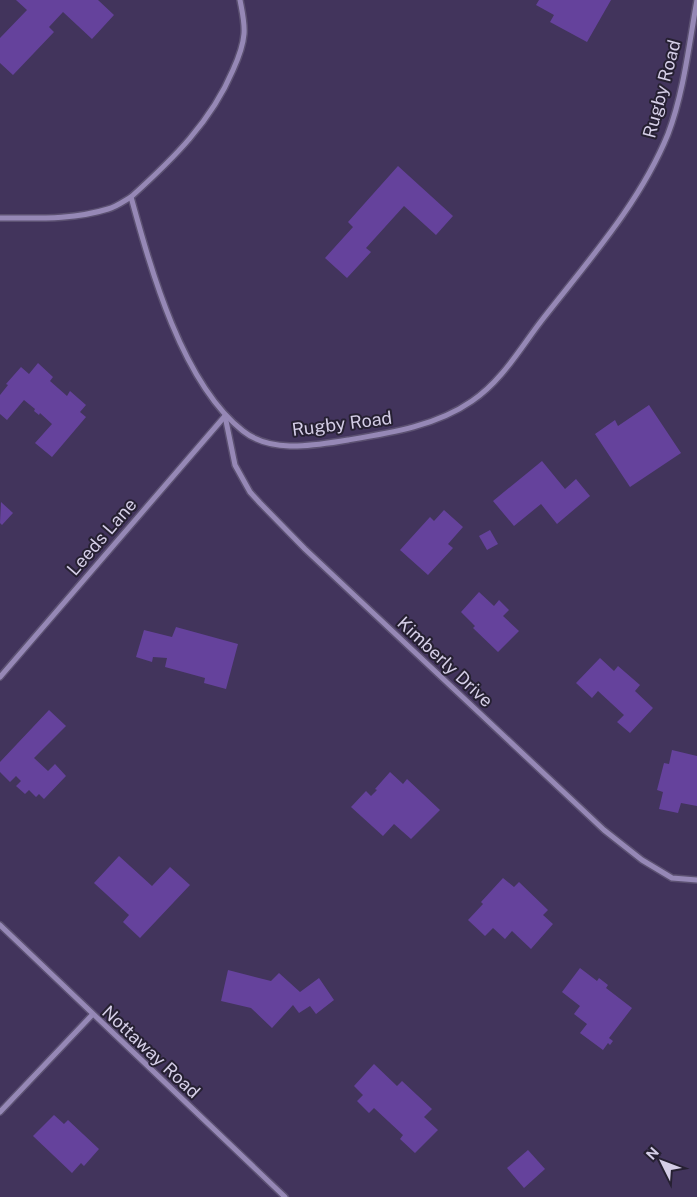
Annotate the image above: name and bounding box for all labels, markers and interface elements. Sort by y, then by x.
street label: Rugby Road [638,37,685,140]
street label: Rugby Road [291,407,393,440]
street label: Leeds Lane [62,494,141,579]
street label: Kimberly Drive [393,612,497,711]
street label: Nottaway Road [98,1001,205,1102]
north arrow [637,1137,687,1187]
text: N [643,1144,662,1163]

